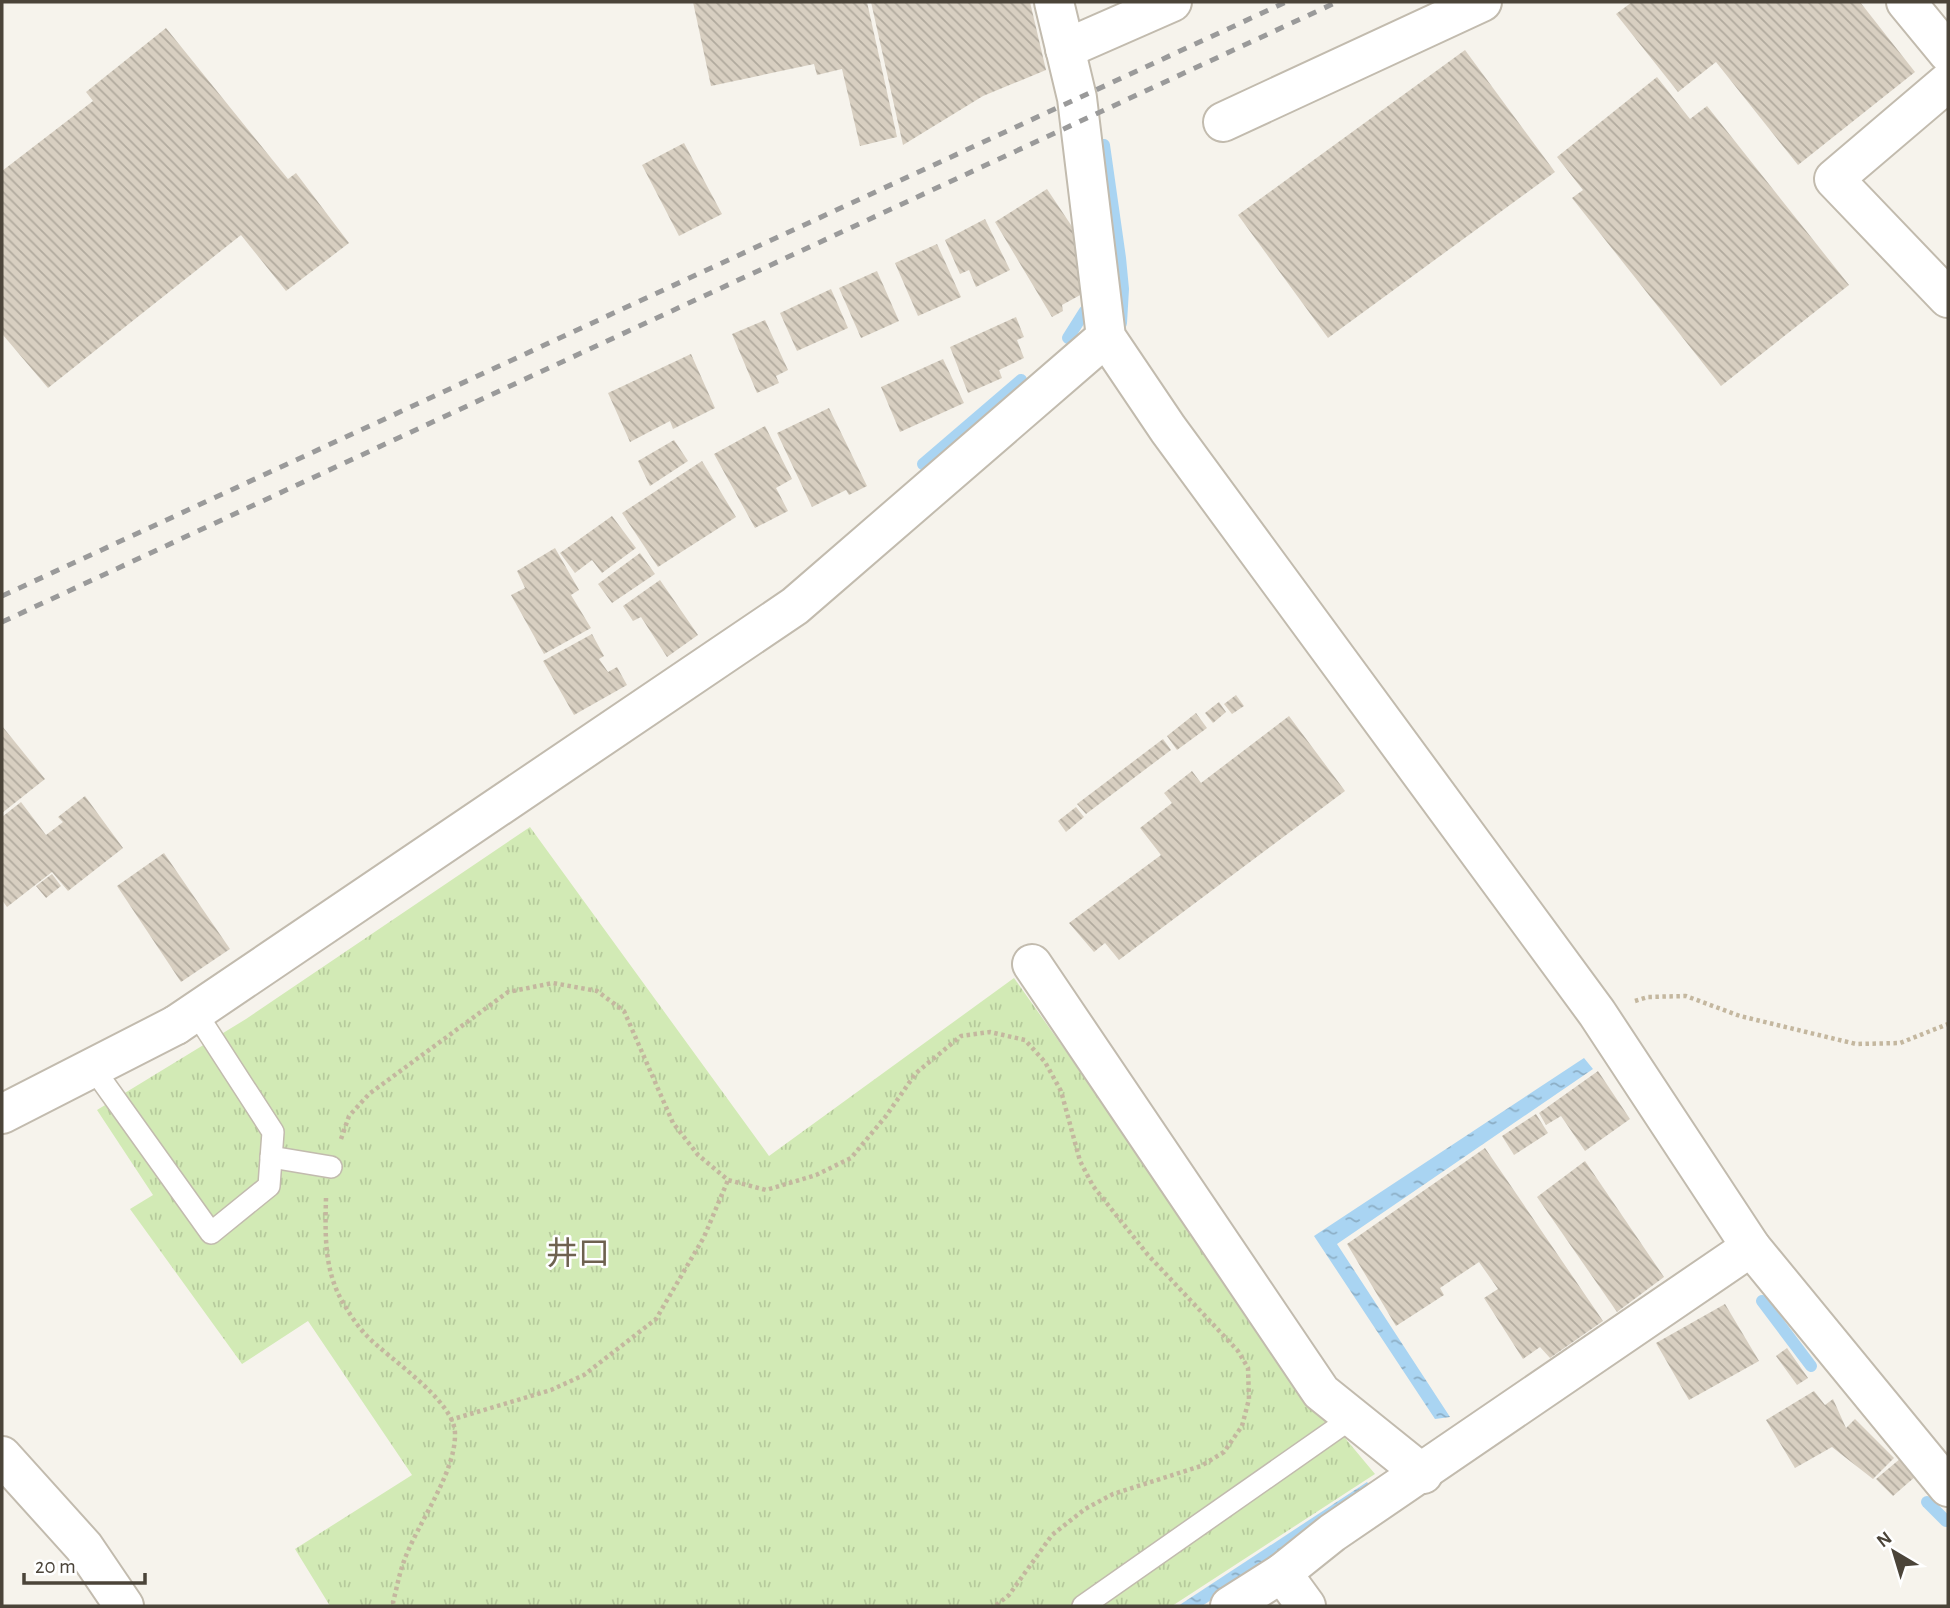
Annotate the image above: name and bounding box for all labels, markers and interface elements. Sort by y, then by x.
district label: 井口 [546,1237,610,1270]
north arrow [1859,1517,1929,1587]
text: N [1873,1528,1896,1551]
scale bar [24,1542,145,1586]
text: 20 m [35,1556,76,1577]

